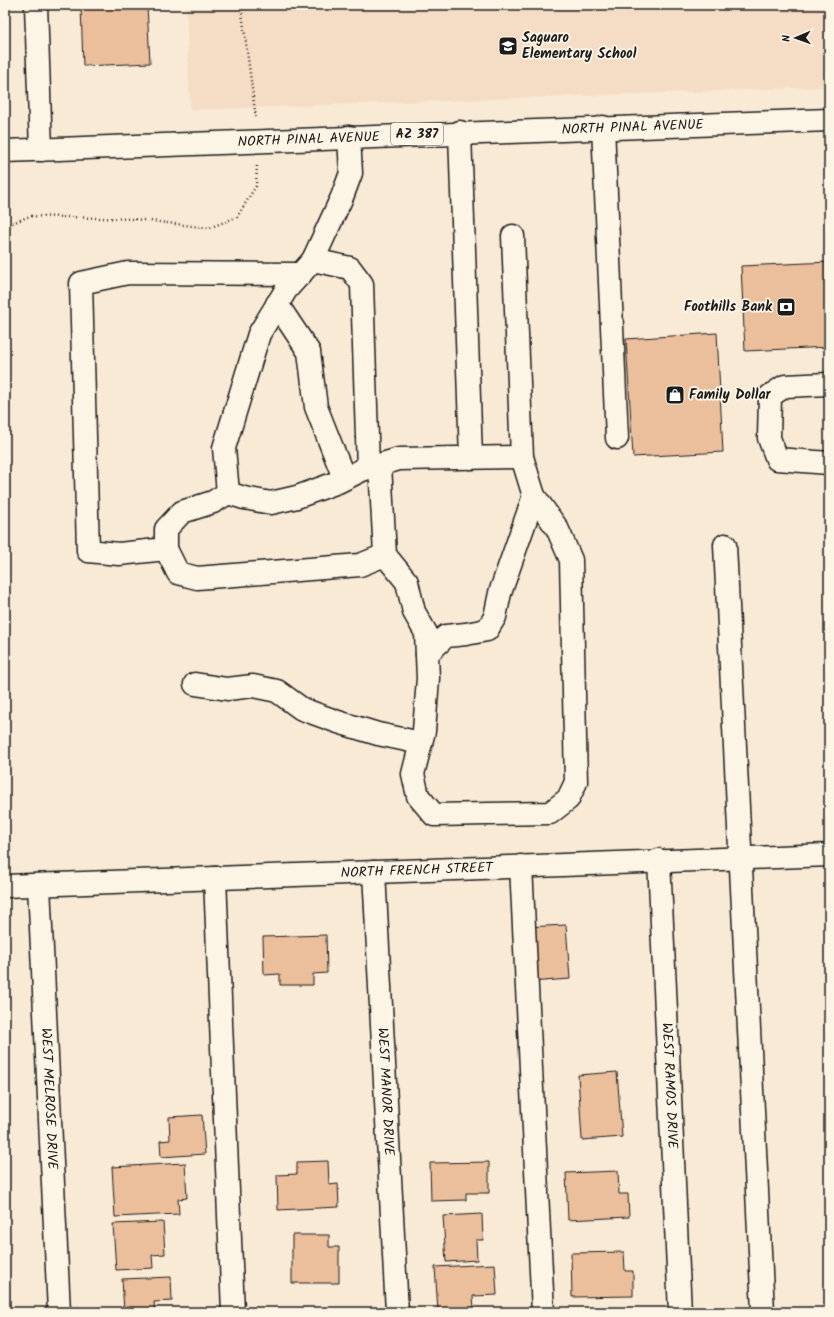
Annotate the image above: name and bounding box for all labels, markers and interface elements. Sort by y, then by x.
north arrow [776,18,816,58]
place label: Saguaro Elementary School [522,27,637,65]
text: N [778,34,796,42]
school or university icon: Saguaro Elementary School [497,35,519,57]
street label: NORTH PINAL AVENUE [561,114,705,141]
road number: AZ 387 [391,123,443,145]
street label: NORTH PINAL AVENUE [237,126,381,153]
place label: Foothills Bank [684,296,773,318]
bank icon: Foothills Bank [775,296,797,318]
shop icon: Family Dollar [664,384,686,406]
place label: Family Dollar [689,384,772,406]
street label: NORTH FRENCH STREET [340,857,495,884]
street label: WEST RAMOS DRIVE [656,1022,683,1150]
street label: WEST MELROSE DRIVE [35,1027,63,1171]
street label: WEST MANOR DRIVE [371,1027,400,1157]

